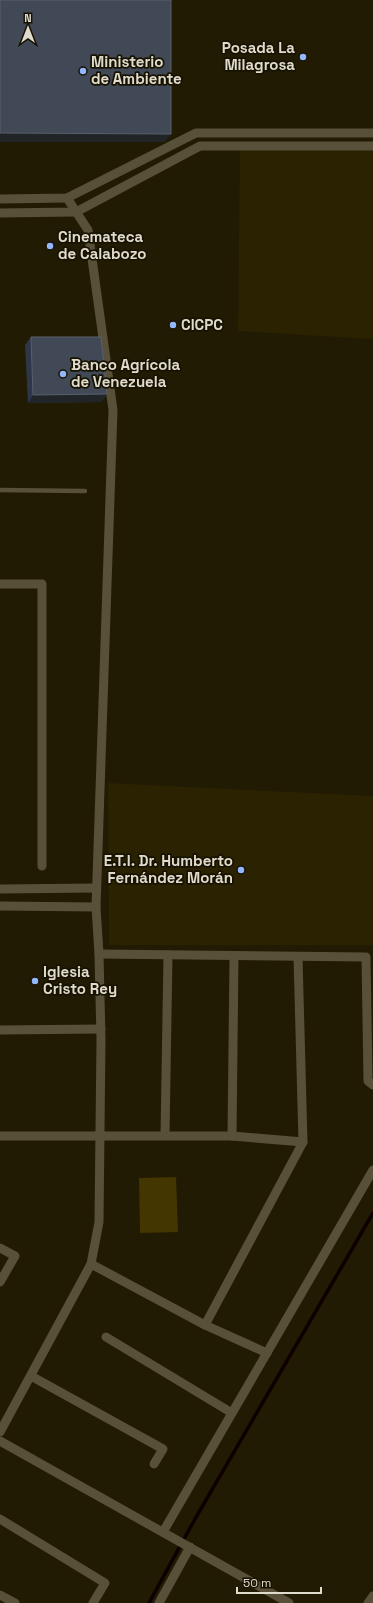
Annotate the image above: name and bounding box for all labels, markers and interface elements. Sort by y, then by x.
north arrow [8,8,48,48]
text: N [24,11,32,25]
place label: Posada La Milagrosa [222,38,295,74]
place label: Ministerio de Ambiente [91,52,182,88]
marker: Posada La Milagrosa [298,52,308,62]
marker: Ministerio de Ambiente [78,66,88,76]
place label: Cinemateca de Calabozo [58,227,147,263]
marker: Cinemateca de Calabozo [45,241,55,251]
place label: CICPC [181,315,223,334]
marker: CICPC [168,320,178,330]
place label: Banco Agrícola de Venezuela [71,355,180,391]
marker: Banco Agrícola de Venezuela [58,369,68,379]
place label: E.T.I. Dr. Humberto Fernández Morán [104,851,233,887]
marker: E.T.I. Dr. Humberto Fernández Morán [236,865,246,875]
place label: Iglesia Cristo Rey [43,962,117,998]
marker: Iglesia Cristo Rey [30,976,40,986]
scale bar [237,1569,321,1595]
text: 50 m [243,1575,271,1591]

